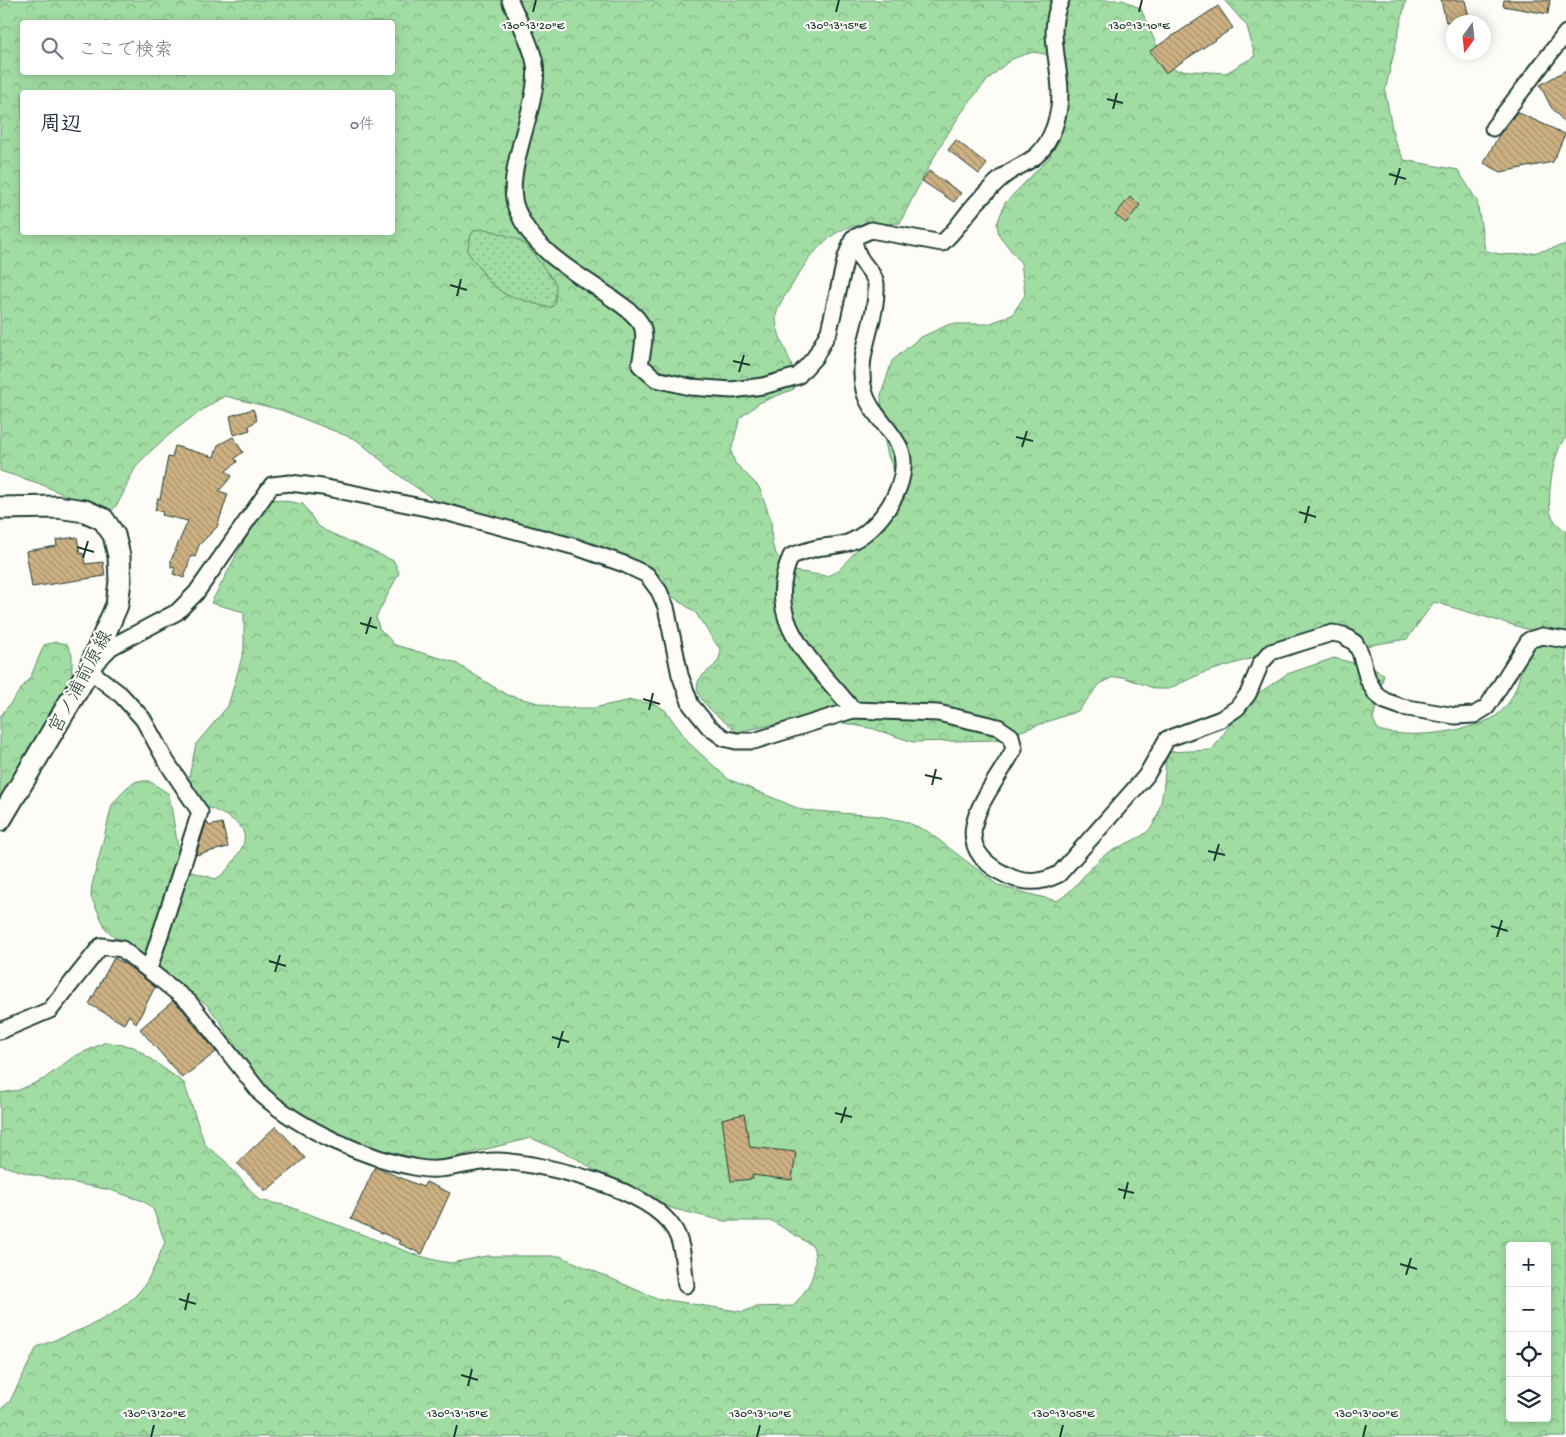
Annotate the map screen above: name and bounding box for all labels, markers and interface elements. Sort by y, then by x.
north arrow [1446,15,1491,60]
search box [20,20,395,75]
text: 130°13'20"E [501,20,565,34]
text: 130°13'15"E [804,20,867,34]
text: 130°13'10"E [1107,20,1170,34]
icon: search [38,34,66,62]
text: ここで検索 [78,40,173,63]
text: 周辺 [40,114,82,139]
text: 0件 [350,117,375,136]
street label: 宮ノ浦前原線 [44,626,119,738]
map controls [1506,1242,1551,1422]
button: + [1506,1242,1551,1287]
button: − [1506,1287,1551,1332]
button: locate [1506,1332,1551,1377]
button: layers [1506,1377,1551,1422]
text: 130°13'20"E [122,1408,186,1422]
text: 130°13'15"E [425,1408,488,1422]
text: 130°13'10"E [728,1408,791,1422]
text: 130°13'05"E [1031,1408,1095,1422]
text: 130°13'00"E [1333,1408,1398,1422]

